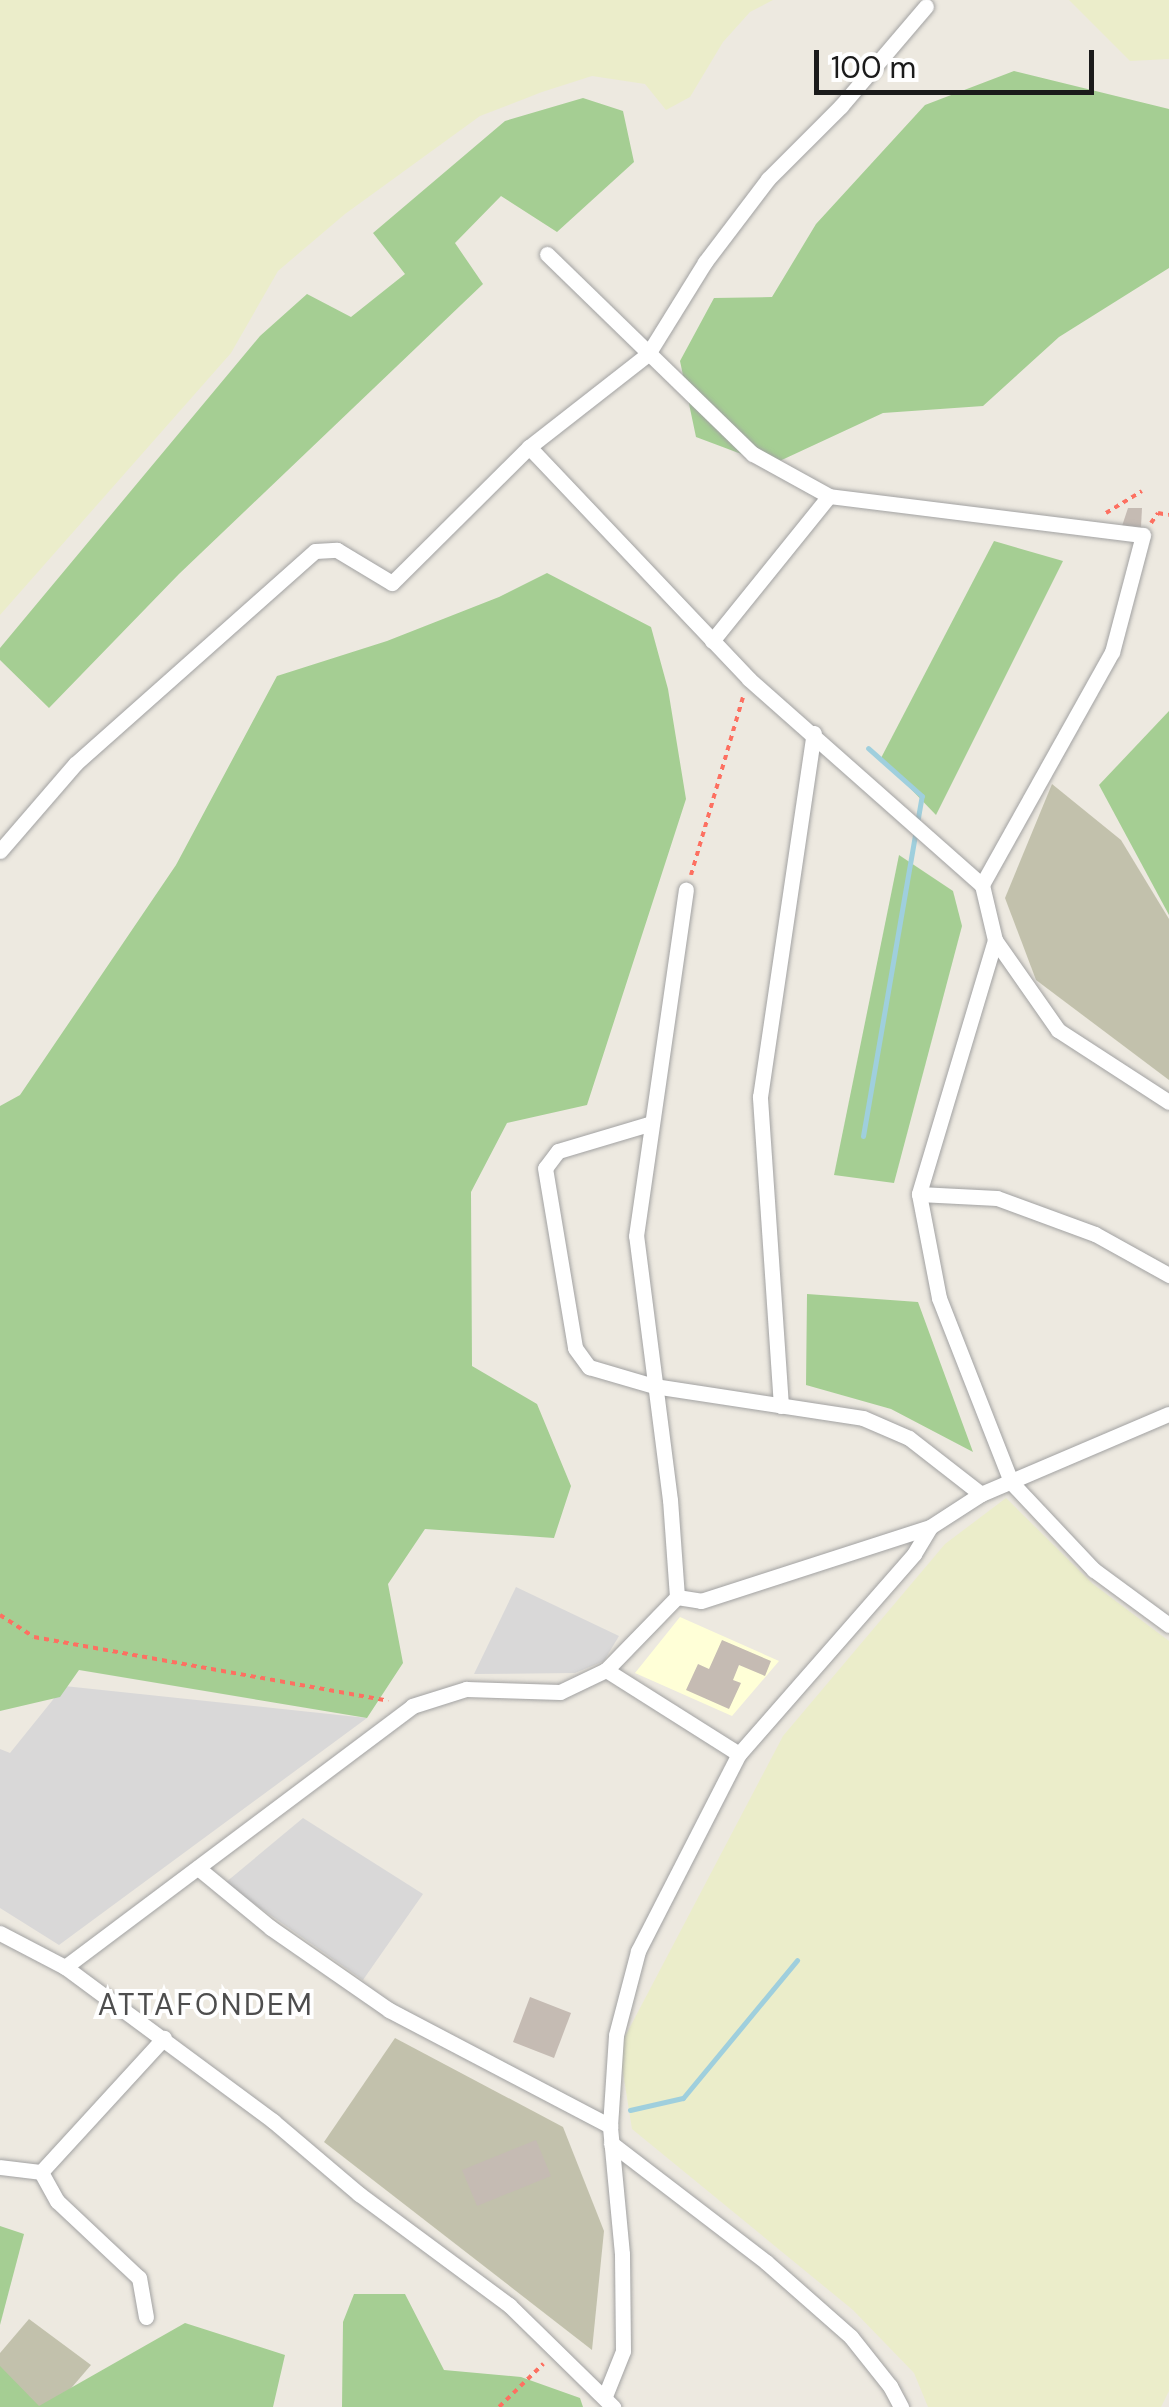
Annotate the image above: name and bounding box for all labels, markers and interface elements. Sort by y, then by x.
scale bar [819,30,1099,92]
text: 100 m [831,48,916,87]
district label: ATTAFONDEM [98,1987,314,2023]

